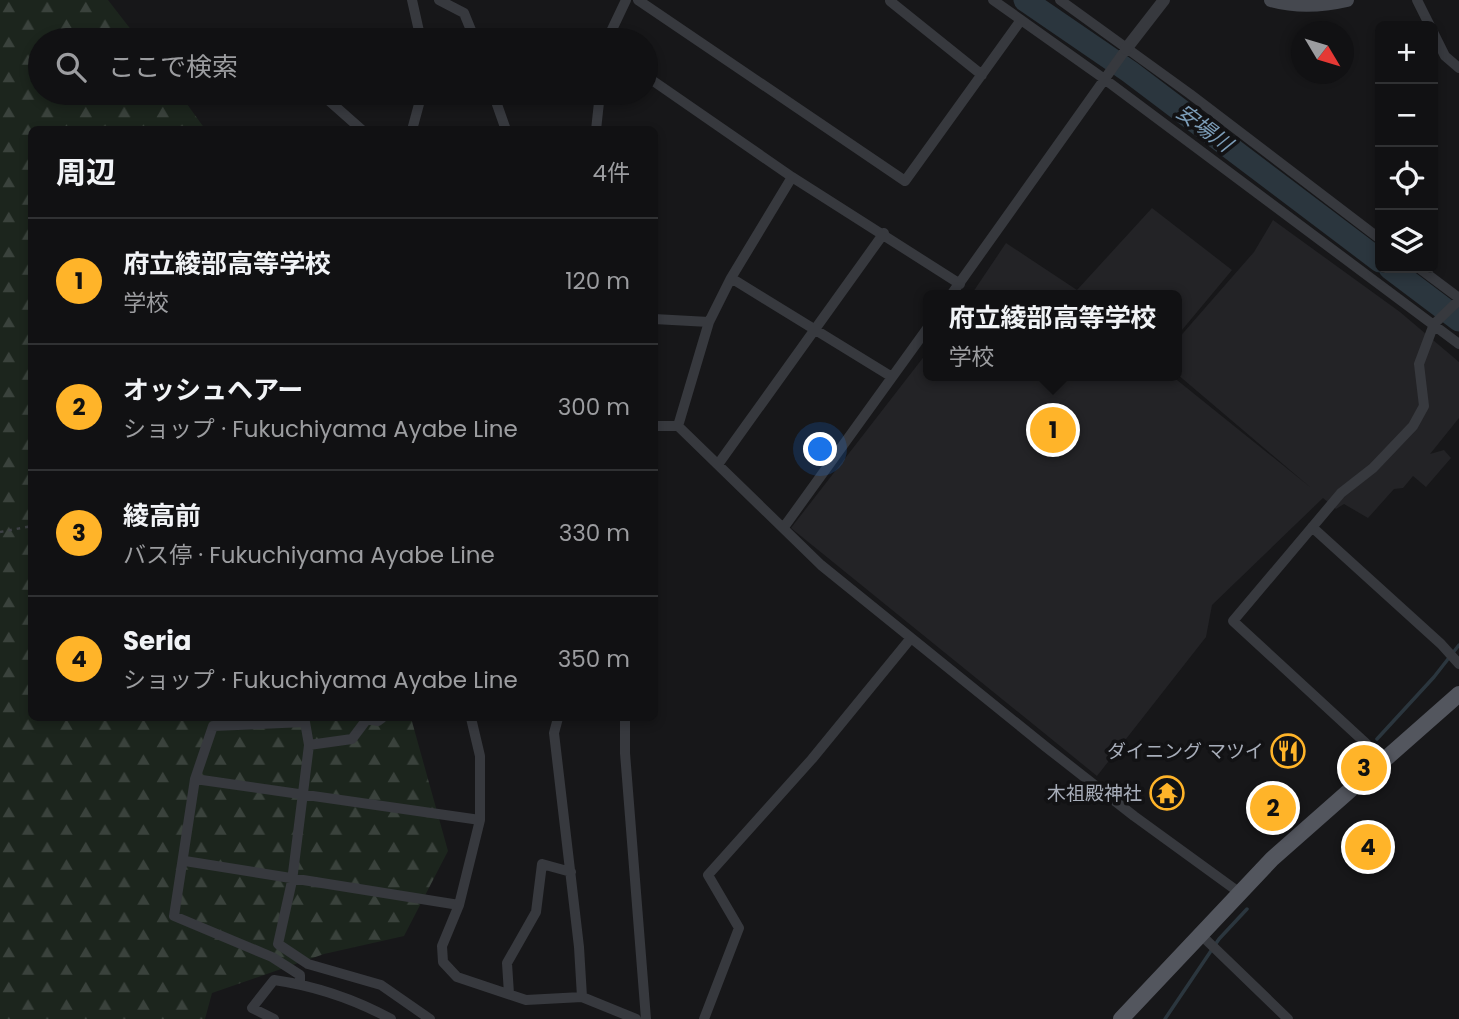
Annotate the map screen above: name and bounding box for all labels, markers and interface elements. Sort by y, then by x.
north arrow [1291,21,1354,84]
map controls [1375,21,1438,273]
button: + [1375,21,1438,84]
search box [28,28,658,105]
icon: search [52,48,90,86]
text: ここで検索 [108,49,238,85]
button: − [1375,84,1438,147]
water label: 安場川 [1170,97,1240,159]
button: locate [1375,147,1438,210]
text: 周辺 [56,151,116,194]
text: 4件 [593,157,630,189]
button: layers [1375,210,1438,273]
text: 府立綾部高等学校 [123,246,331,282]
text: 1 [75,265,83,297]
text: 120 m [565,265,630,297]
text: 学校 [123,287,169,319]
popup [923,290,1182,381]
text: 府立綾部高等学校 [948,300,1157,336]
text: 学校 [948,341,994,373]
text: オッシュヘアー [123,372,303,408]
text: 2 [72,391,86,423]
text: 300 m [558,391,630,423]
pin: 1 [1030,404,1076,456]
text: ショップ · Fukuchiyama Ayabe Line [123,413,518,445]
your location [803,432,837,466]
text: 綾高前 [123,498,201,534]
text: 3 [72,517,86,549]
text: 330 m [559,517,630,549]
text: バス停 · Fukuchiyama Ayabe Line [123,539,495,571]
text: Seria [123,623,191,659]
text: 4 [71,643,87,675]
text: 350 m [558,643,630,675]
text: ショップ · Fukuchiyama Ayabe Line [123,664,518,696]
restaurant icon: ダイニング マツイ [1269,732,1307,770]
place label: ダイニング マツイ [1107,738,1264,765]
pin: 3 [1341,742,1387,794]
temple icon: 木祖殿神社 [1148,774,1186,812]
place label: 木祖殿神社 [1047,780,1142,807]
pin: 2 [1250,782,1296,834]
pin: 4 [1345,821,1391,873]

